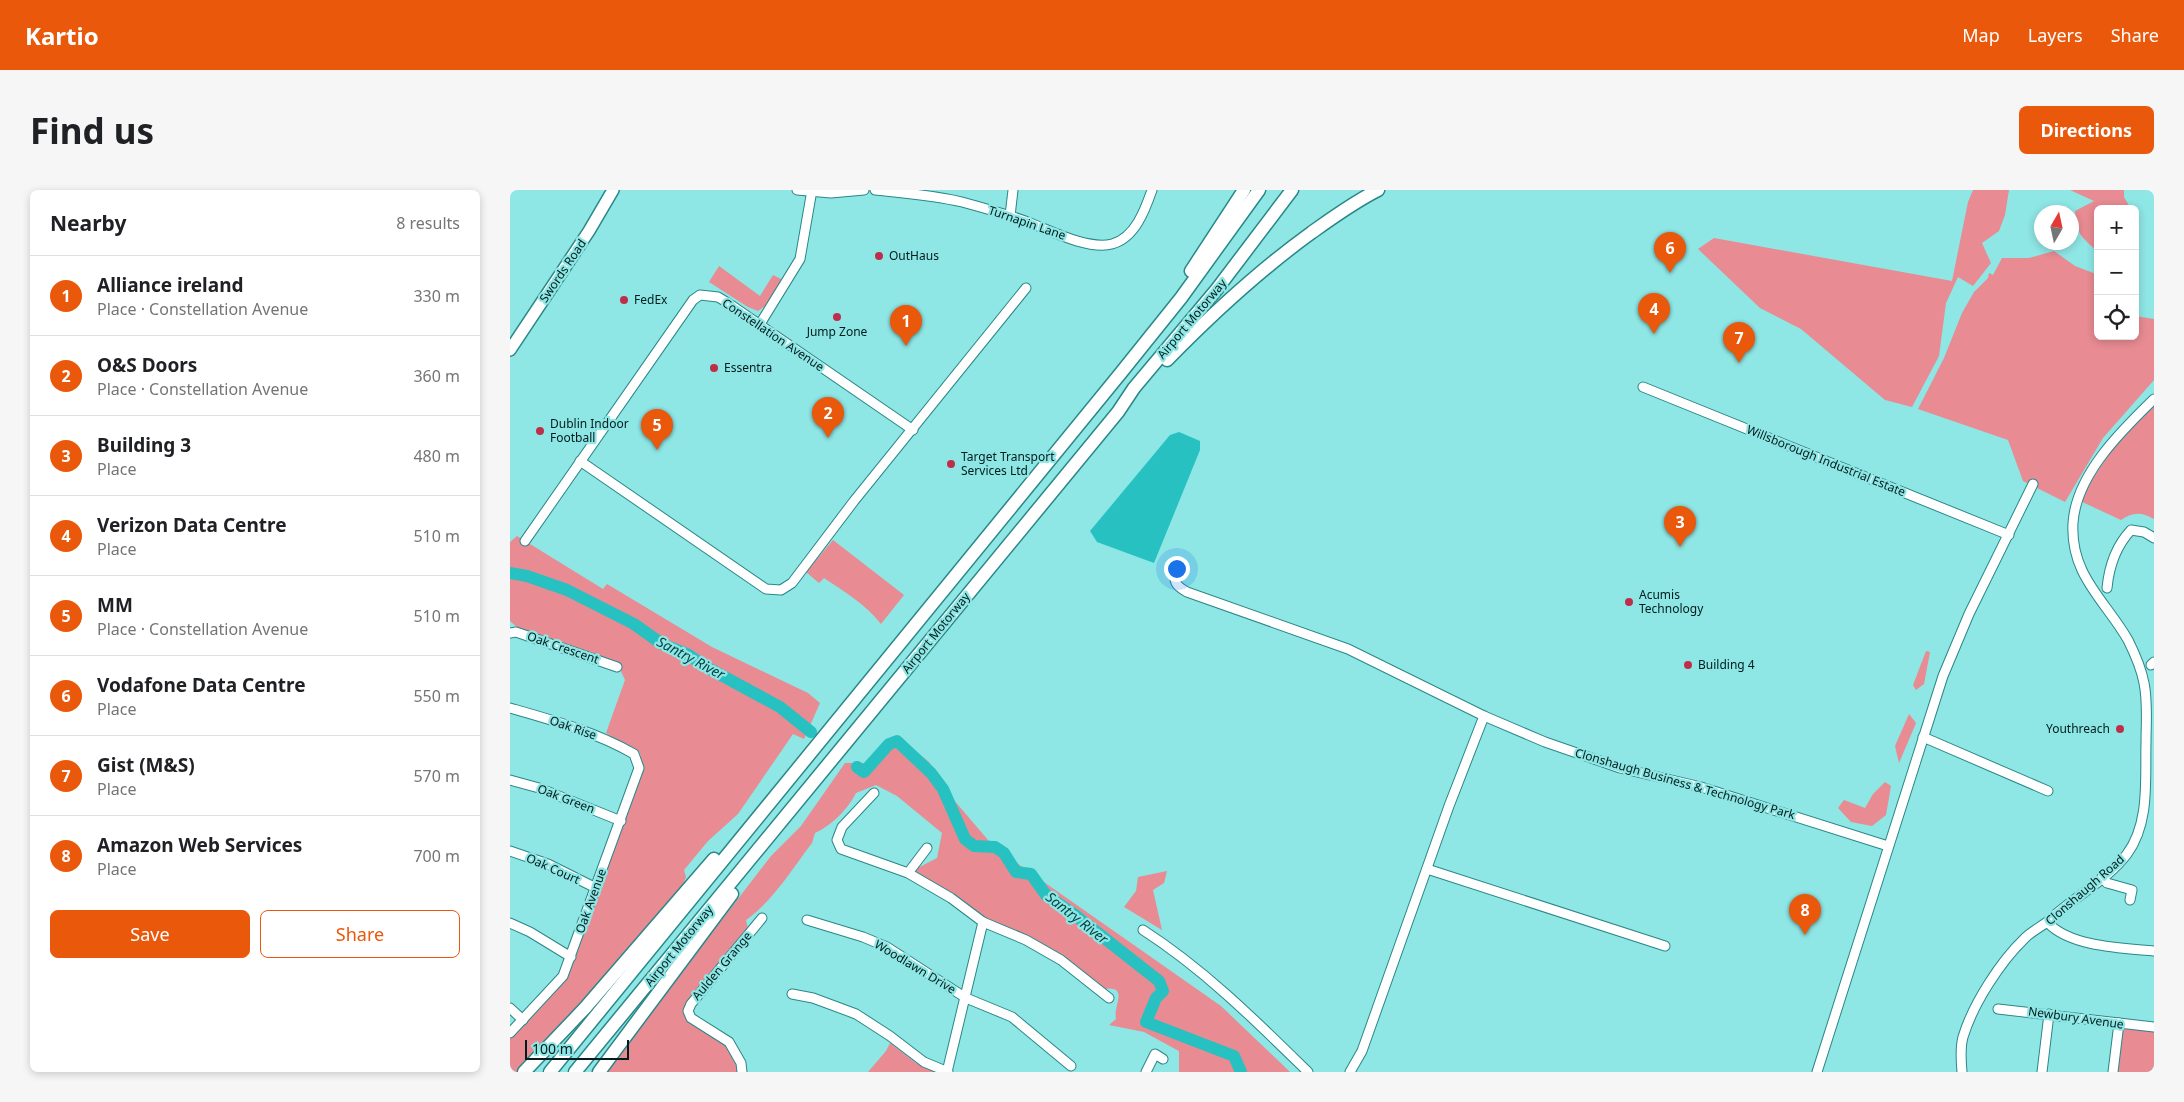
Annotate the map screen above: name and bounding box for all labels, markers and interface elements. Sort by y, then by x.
text: Kartio [25,19,99,52]
text: Map [1962,23,2000,47]
text: Layers [2028,23,2083,47]
text: Share [2111,23,2159,47]
button: Directions [2019,106,2154,154]
text: Find us [30,107,154,154]
street label: Turnapin Lane [986,201,1068,244]
north arrow [2034,205,2079,250]
map controls [2094,205,2139,340]
button: + [2094,205,2139,250]
text: Nearby [50,209,126,237]
text: 8 results [396,212,460,234]
pin: 6 [1654,232,1686,273]
street label: Swords Road [535,236,590,306]
place label: OutHaus [889,247,939,264]
marker: OutHaus [873,250,885,262]
button: − [2094,250,2139,295]
text: Alliance ireland [97,272,244,298]
street label: Airport Motorway [1153,274,1231,362]
text: 1 [61,285,71,307]
text: 330 m [413,285,460,307]
place label: FedEx [634,291,668,308]
pin: 4 [1638,293,1670,334]
marker: FedEx [618,294,630,306]
street label: Constellation Avenue [719,294,828,375]
button: locate [2094,295,2139,340]
text: Place · Constellation Avenue [97,298,308,320]
pin: 1 [890,305,922,346]
marker: Jump Zone [831,311,843,323]
pin: 7 [1723,322,1755,363]
place label: Jump Zone [806,323,868,340]
text: O&S Doors [97,352,197,378]
place label: Essentra [724,359,772,376]
marker: Essentra [708,362,720,374]
text: 2 [61,365,71,387]
text: 360 m [413,365,460,387]
text: Place · Constellation Avenue [97,378,308,400]
pin: 2 [812,397,844,438]
pin: 5 [641,409,673,450]
place label: Dublin Indoor Football [550,415,629,446]
street label: Willsborough Industrial Estate [1744,421,1908,500]
marker: Dublin Indoor Football [534,425,546,437]
text: Building 3 [97,432,191,458]
text: 3 [61,445,71,467]
text: 480 m [413,445,460,467]
place label: Target Transport Services Ltd [961,448,1055,479]
text: Place [97,458,137,480]
marker: Target Transport Services Ltd [945,458,957,470]
pin: 3 [1664,506,1696,547]
text: Verizon Data Centre [97,512,286,538]
text: 4 [61,525,71,547]
text: 510 m [413,525,460,547]
text: Place [97,538,137,560]
your location [1164,556,1190,582]
place label: Acumis Technology [1639,586,1704,617]
street label: Airport Motorway [898,588,974,677]
text: MM [97,592,133,618]
marker: Acumis Technology [1623,596,1635,608]
text: 5 [61,605,71,627]
text: 510 m [413,605,460,627]
text: Place · Constellation Avenue [97,618,308,640]
street label: Oak Crescent [525,627,602,668]
water label: Santry River [654,632,729,684]
place label: Building 4 [1698,656,1755,673]
marker: Building 4 [1682,659,1694,671]
text: Vodafone Data Centre [97,672,306,698]
text: 6 [61,685,71,707]
text: 550 m [413,685,460,707]
text: Place [97,698,137,720]
street label: Oak Rise [547,712,599,744]
place label: Youthreach [2046,720,2110,737]
marker: Youthreach [2114,723,2126,735]
street label: Clonshaugh Business & Technology Park [1573,744,1798,823]
text: Gist (M&S) [97,752,195,778]
text: 7 [61,765,71,787]
text: 570 m [413,765,460,787]
text: Place [97,778,137,800]
street label: Oak Green [535,780,597,817]
text: Amazon Web Services [97,832,302,858]
text: 8 [61,845,71,867]
text: 700 m [413,845,460,867]
street label: Oak Court [524,849,583,888]
street label: Clonshaugh Road [2042,851,2128,929]
text: Place [97,858,137,880]
street label: Oak Avenue [571,866,610,936]
water label: Santry River [1042,887,1113,948]
pin: 8 [1789,894,1821,935]
street label: Airport Motorway [641,901,717,990]
button: Save [50,910,250,958]
button: Share [260,910,460,958]
street label: Aulden Grange [688,928,755,1004]
street label: Woodlawn Drive [871,936,959,998]
street label: Newbury Avenue [2027,1002,2125,1033]
scale bar [525,1037,629,1060]
text: 100 m [532,1039,573,1058]

